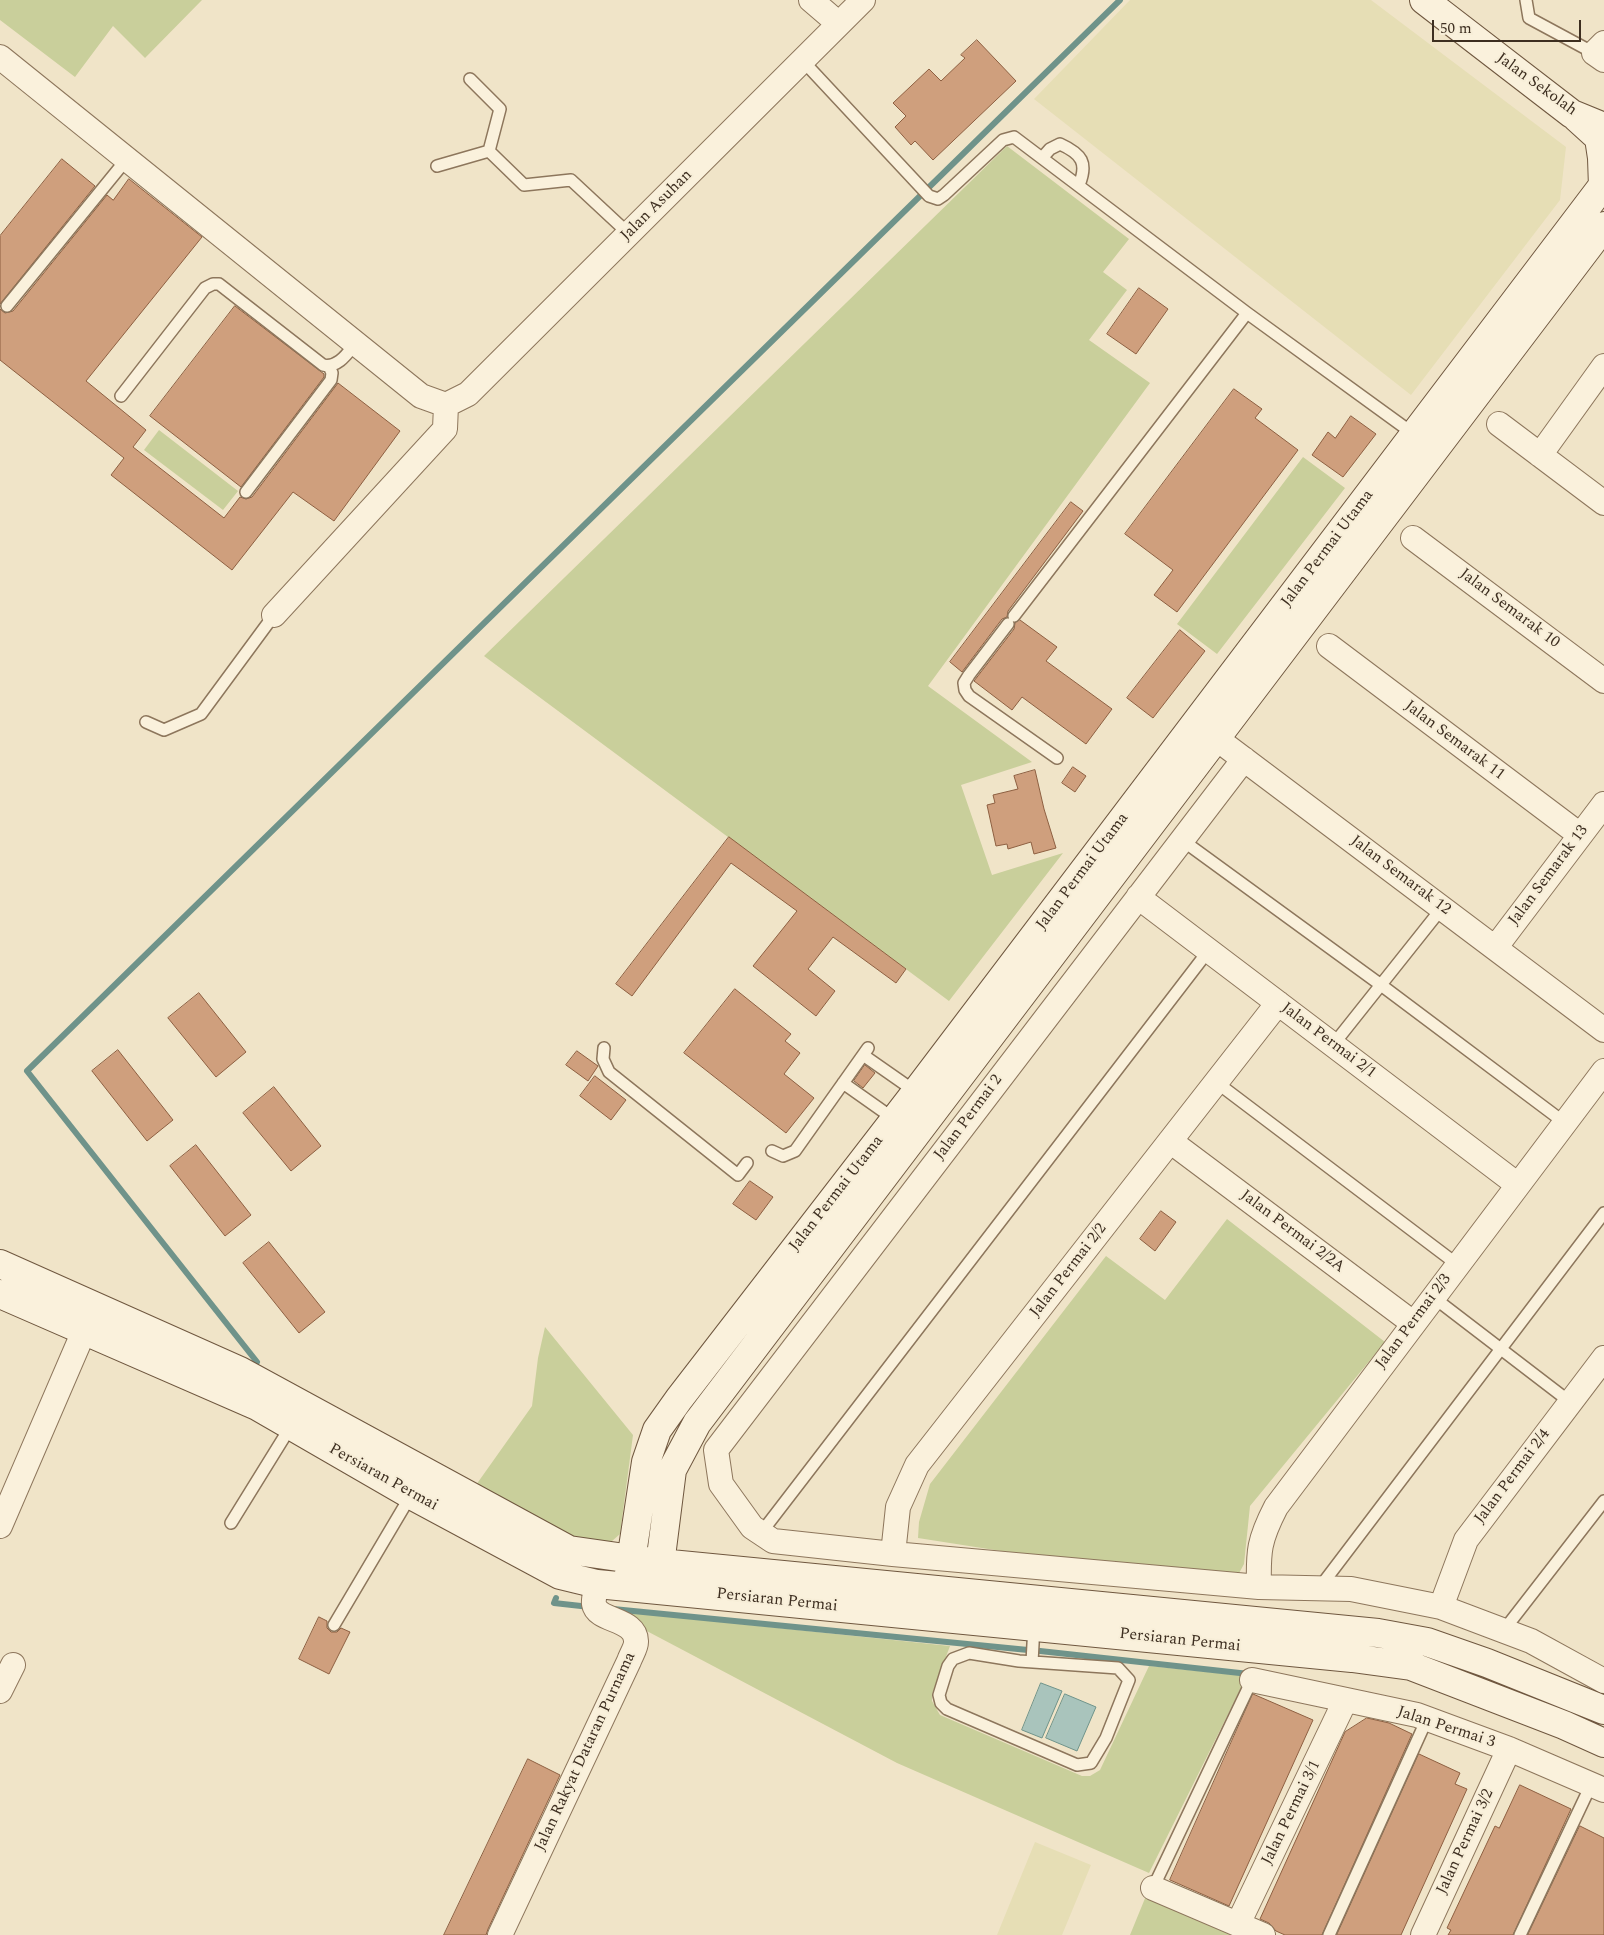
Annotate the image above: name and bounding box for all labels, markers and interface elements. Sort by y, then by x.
scale bar [1434,10,1583,42]
text: 50 m [1440,17,1472,40]
street label: Jalan Sekolah [1492,49,1580,121]
street label: Jalan Asuhan [617,166,697,246]
street label: Jalan Permai Utama [1278,487,1378,611]
street label: Jalan Semarak 10 [1455,565,1563,653]
street label: Jalan Semarak 11 [1400,697,1508,785]
street label: Jalan Permai Utama [1033,810,1133,934]
street label: Jalan Semarak 13 [1505,822,1593,930]
street label: Jalan Semarak 12 [1346,832,1454,920]
street label: Jalan Permai 2/1 [1277,999,1379,1083]
street label: Jalan Permai 2 [931,1072,1007,1164]
street label: Jalan Permai Utama [786,1132,888,1256]
street label: Jalan Permai 2/2A [1236,1186,1348,1278]
street label: Jalan Permai 2/2 [1026,1220,1112,1322]
street label: Jalan Permai 2/3 [1372,1271,1456,1373]
street label: Jalan Permai 2/4 [1471,1426,1555,1528]
street label: Persiaran Permai [325,1440,441,1516]
street label: Persiaran Permai [715,1585,839,1617]
street label: Persiaran Permai [1118,1625,1242,1657]
street label: Jalan Rakyat Dataran Purnama [531,1649,641,1855]
street label: Jalan Permai 3 [1395,1703,1497,1753]
street label: Jalan Permai 3/1 [1258,1758,1326,1868]
street label: Jalan Permai 3/2 [1433,1786,1499,1898]

